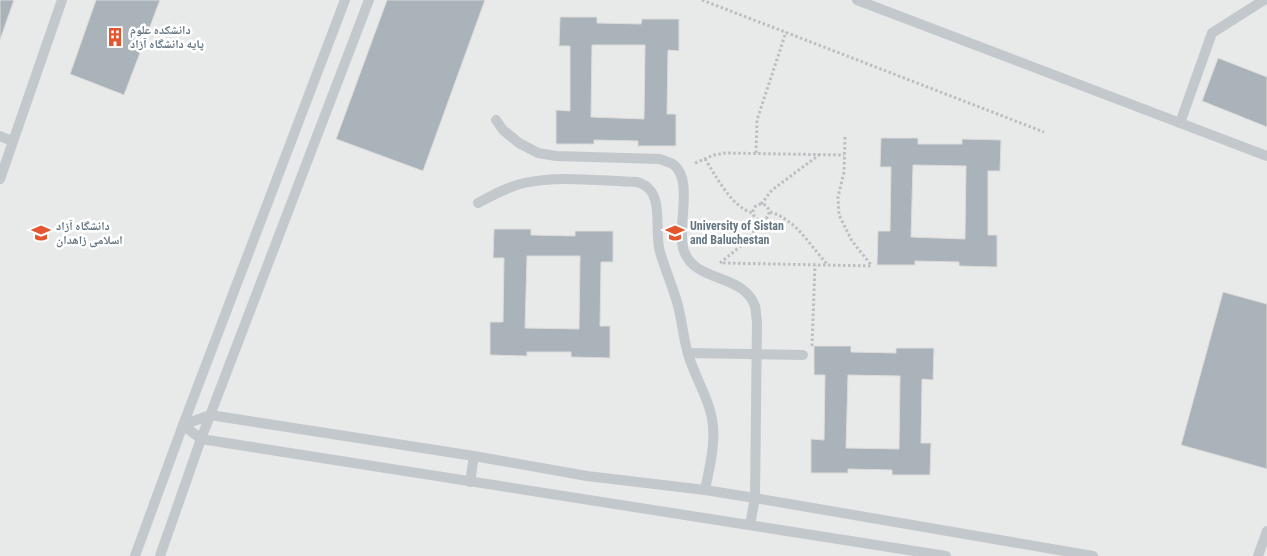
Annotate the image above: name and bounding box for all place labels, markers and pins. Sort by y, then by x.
place label: دانشکده علوم پایه دانشگاه آزاد [130,23,204,51]
building icon: دانشکده علوم پایه دانشگاه آزاد [104,26,126,48]
place label: دانشگاه آزاد اسلامی زاهدان [56,219,123,248]
place label: University of Sistan and Baluchestan [690,219,784,247]
school or university icon: دانشگاه آزاد اسلامی زاهدان [30,222,52,244]
school or university icon: University of Sistan and Baluchestan [664,222,686,244]

